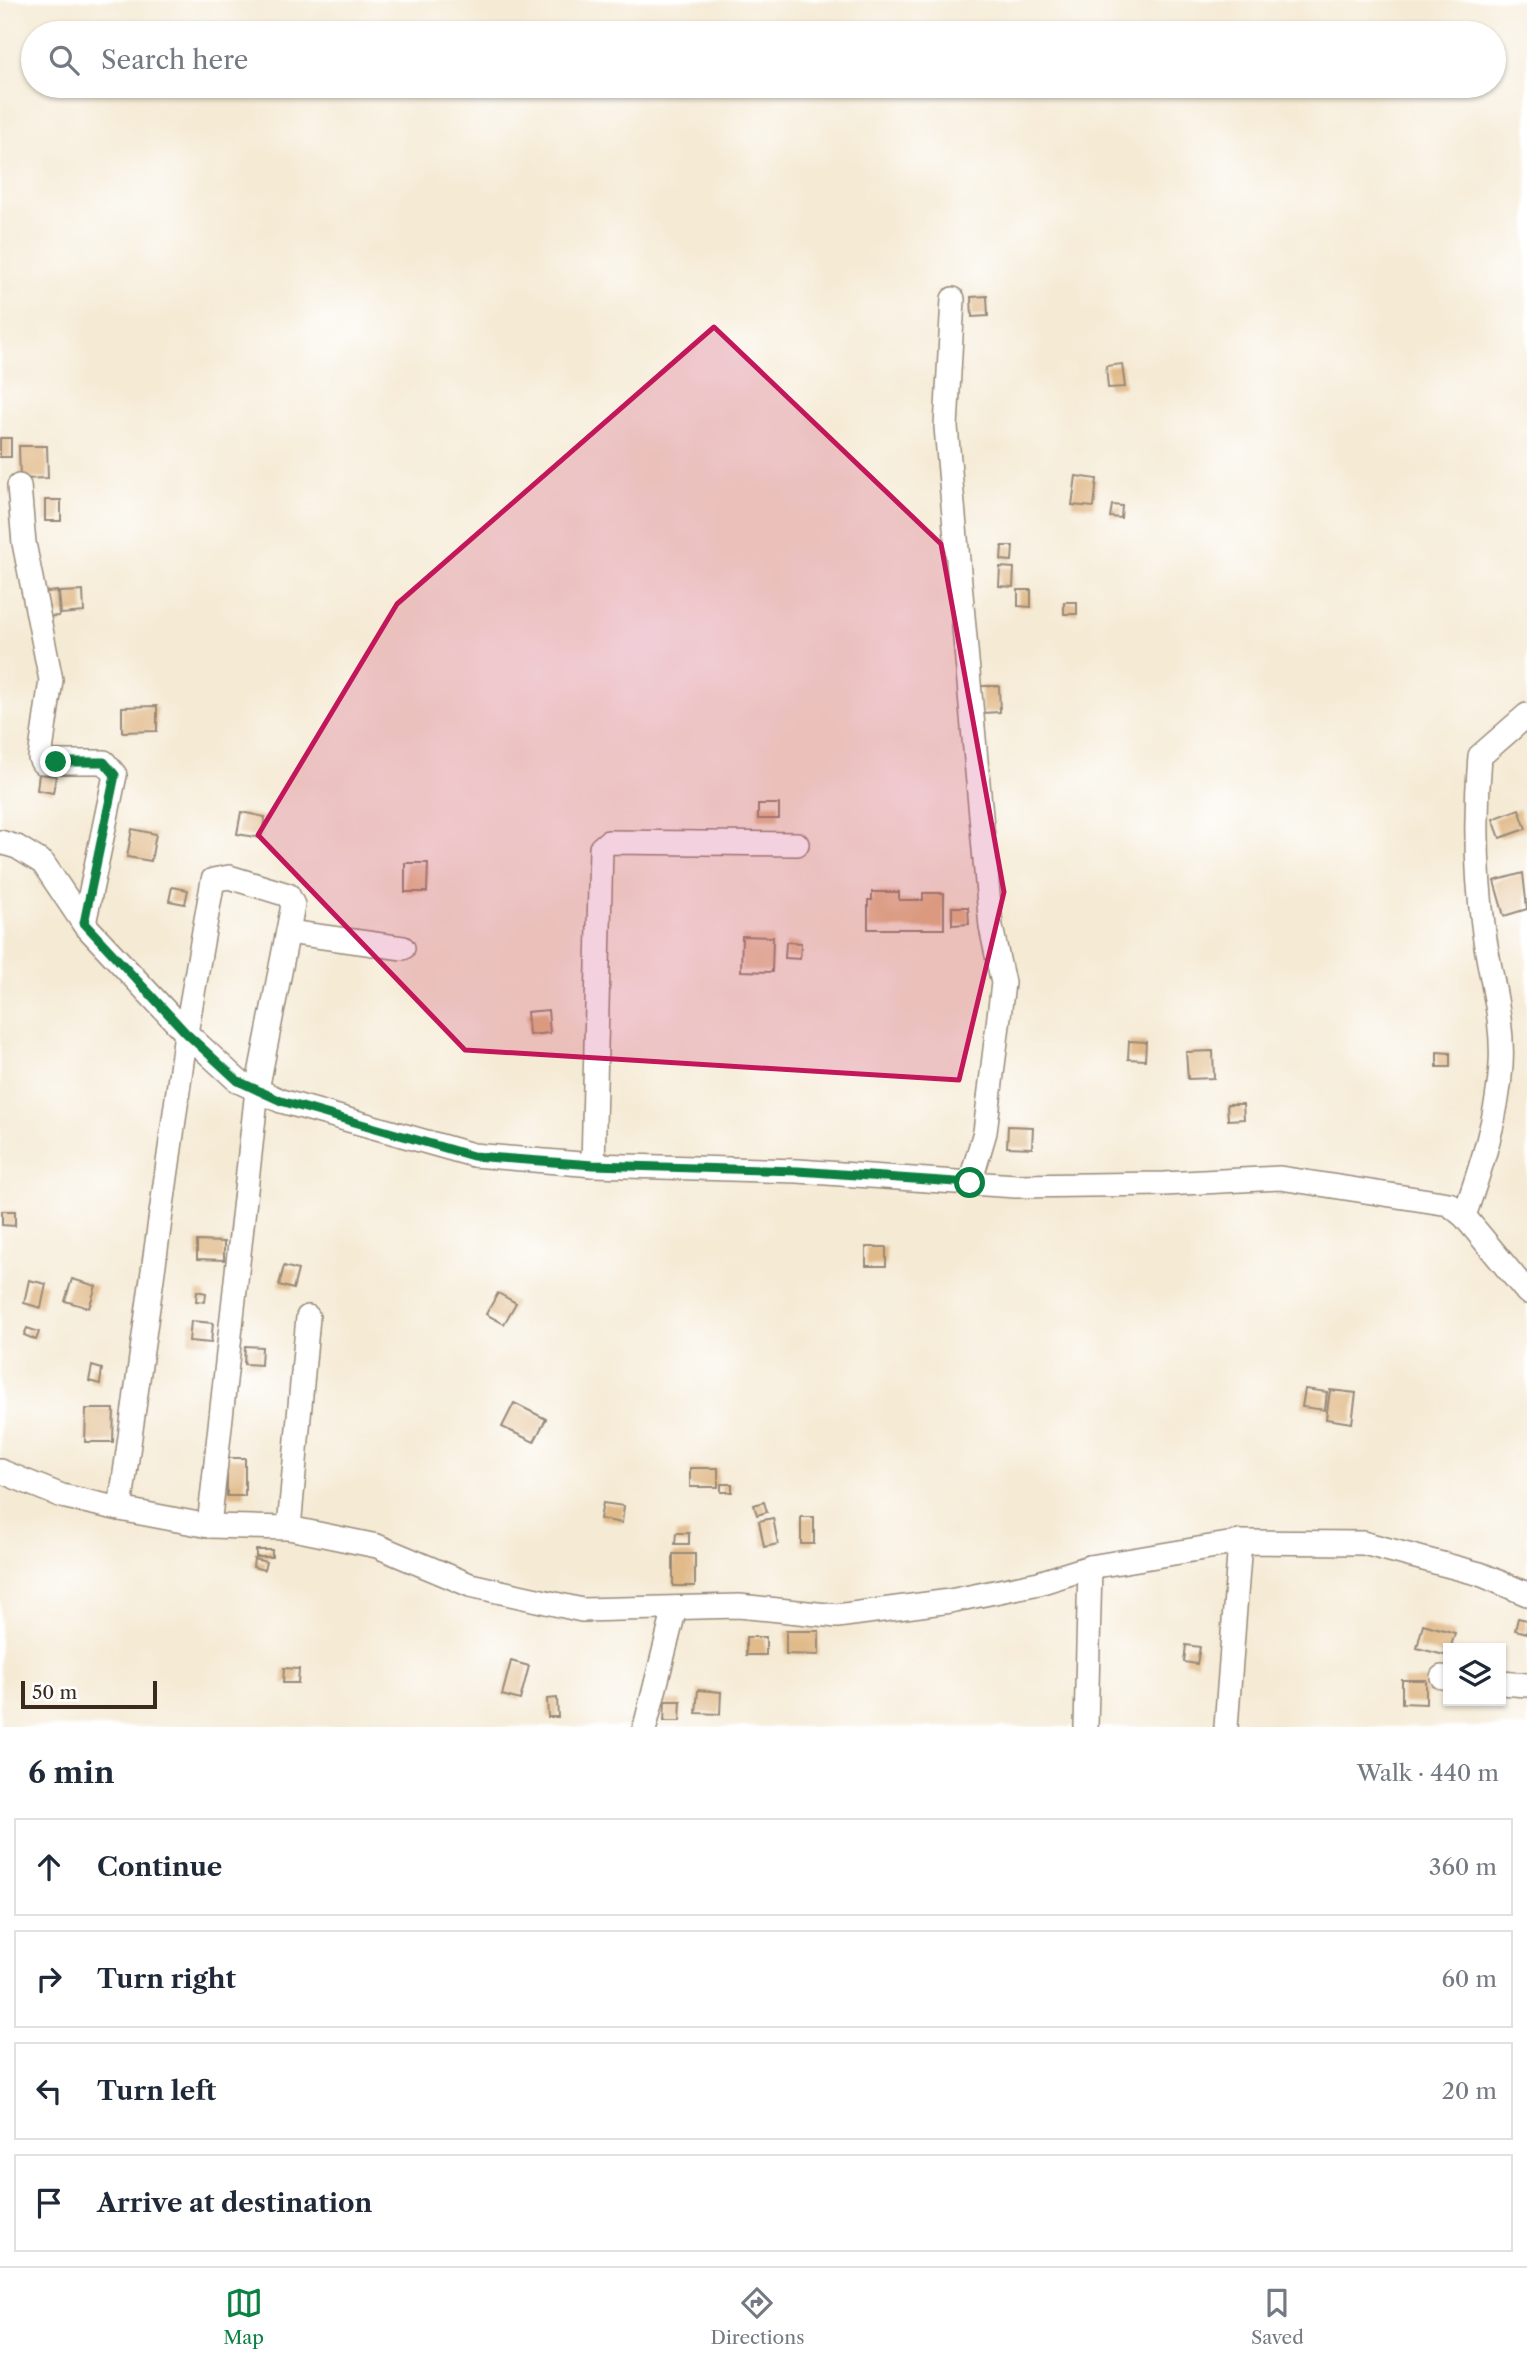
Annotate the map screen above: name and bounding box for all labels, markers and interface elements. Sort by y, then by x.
search box [21,21,1506,98]
icon: search [45,41,83,79]
text: Search here [101,44,248,76]
route end [40,746,71,777]
route start [954,1167,985,1198]
map controls [1443,1643,1506,1706]
button: layers [1443,1643,1506,1706]
scale bar [21,1678,158,1710]
text: 50 m [32,1681,77,1704]
text: 6 min [28,1754,115,1791]
text: Walk · 440 m [1357,1759,1499,1787]
icon: ahead [30,1848,68,1886]
text: Continue [97,1851,222,1883]
text: 360 m [1429,1853,1497,1881]
icon: right [30,1960,68,1998]
text: Turn right [97,1963,236,1995]
text: 60 m [1441,1965,1497,1993]
icon: left [30,2072,68,2110]
text: Turn left [97,2075,216,2107]
text: 20 m [1442,2077,1497,2105]
icon: arrive [30,2184,68,2222]
text: Arrive at destination [97,2187,372,2219]
tab: Map [223,2284,264,2349]
tab: Directions [711,2284,804,2349]
tab: Saved [1251,2284,1304,2349]

